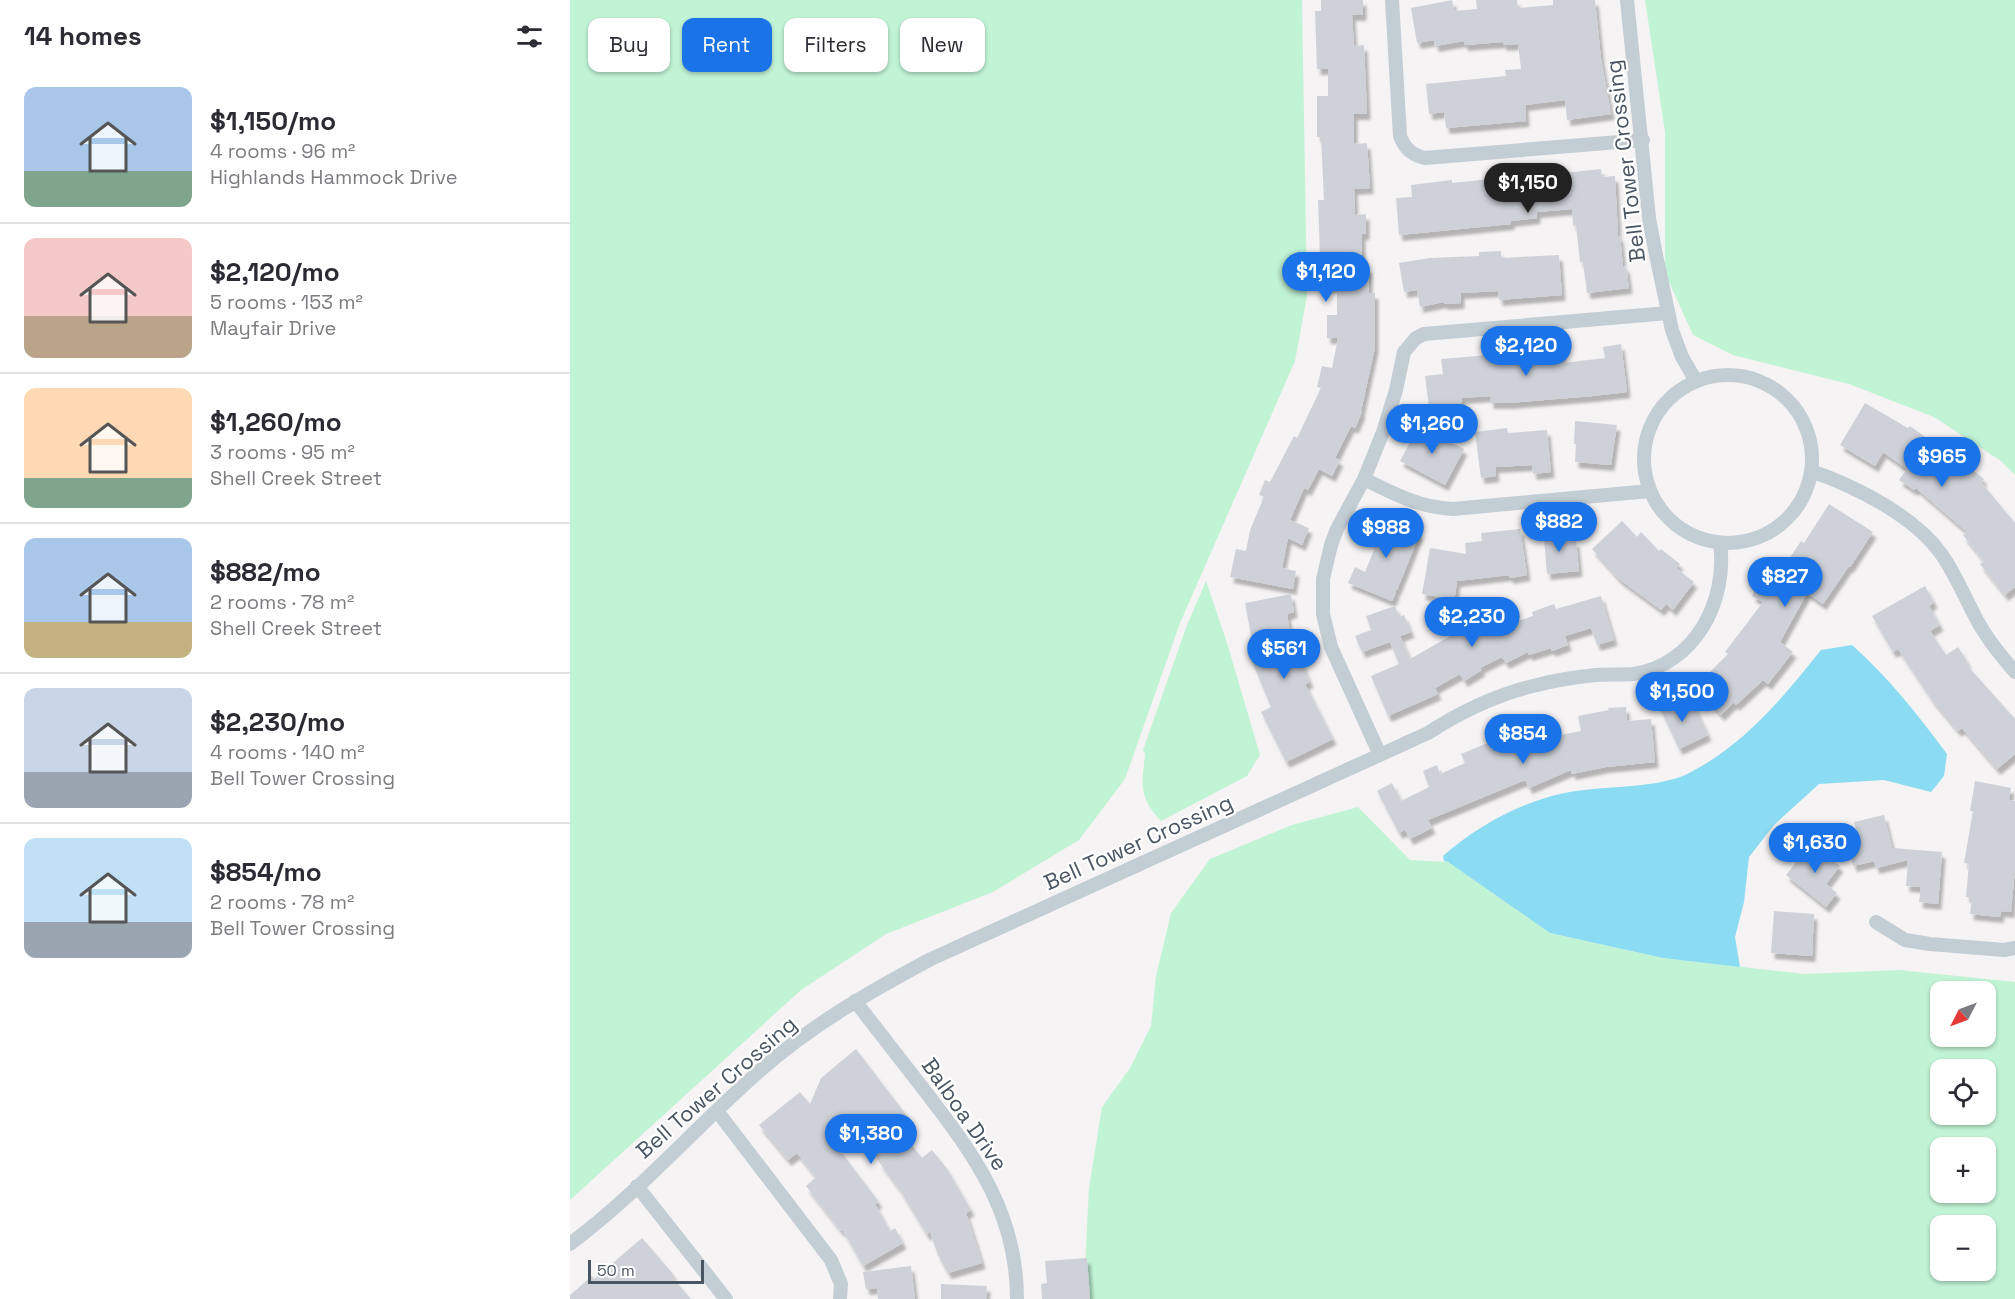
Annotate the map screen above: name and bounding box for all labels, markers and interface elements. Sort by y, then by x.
chip: Buy [588,18,670,72]
chip: Rent [682,18,772,72]
chip: Filters [784,18,888,72]
chip: New [900,18,985,72]
text: 14 homes [24,19,142,53]
icon: filters [513,20,546,53]
street label: Bell Tower Crossing [1599,58,1651,264]
text: $1,150/mo [210,104,336,138]
icon: home [72,111,144,183]
text: 4 rooms · 96 m² [210,138,355,164]
pin: $1,150 [1479,163,1577,214]
text: Highlands Hammock Drive [210,164,458,190]
text: $1,150 [1498,169,1558,195]
pin: $1,120 [1277,252,1375,303]
text: $2,120/mo [210,255,340,289]
text: $1,120 [1296,258,1356,284]
icon: home [72,262,144,334]
text: 5 rooms · 153 m² [210,289,363,315]
text: Mayfair Drive [210,315,336,341]
pin: $2,120 [1477,326,1575,377]
text: $2,120 [1495,332,1557,358]
pin: $1,260 [1383,404,1481,455]
text: $1,260/mo [210,405,342,439]
text: $1,260 [1400,410,1464,436]
icon: home [72,412,144,484]
pin: $965 [1906,437,1978,488]
text: 3 rooms · 95 m² [210,439,355,465]
text: $965 [1918,443,1966,469]
text: Shell Creek Street [210,465,382,491]
pin: $882 [1523,502,1595,553]
pin: $988 [1350,508,1422,559]
text: $882 [1535,508,1583,534]
text: $988 [1362,514,1410,540]
text: $882/mo [210,555,321,589]
pin: $827 [1749,557,1821,608]
icon: home [72,562,144,634]
text: $827 [1762,563,1808,589]
text: 2 rooms · 78 m² [210,589,354,615]
pin: $2,230 [1423,597,1521,648]
text: $2,230 [1439,603,1505,629]
text: Shell Creek Street [210,615,382,641]
pin: $561 [1248,629,1320,680]
text: $561 [1261,635,1307,661]
pin: $1,500 [1633,672,1731,723]
text: $1,500 [1650,678,1714,704]
text: $2,230/mo [210,705,345,739]
icon: home [72,712,144,784]
pin: $854 [1487,714,1559,765]
text: $854 [1499,720,1547,746]
text: 4 rooms · 140 m² [210,739,365,765]
text: Bell Tower Crossing [210,765,395,791]
street label: Bell Tower Crossing [1039,788,1237,896]
pin: $1,630 [1766,823,1864,874]
text: $1,630 [1783,829,1847,855]
text: $854/mo [210,855,322,889]
icon: home [72,862,144,934]
text: 2 rooms · 78 m² [210,889,354,915]
text: Bell Tower Crossing [210,915,395,941]
north arrow [1930,981,1996,1047]
map controls [1930,981,1996,1281]
street label: Bell Tower Crossing [630,1010,802,1164]
street label: Balboa Drive [916,1052,1014,1176]
button: locate [1930,1059,1996,1125]
pin: $1,380 [822,1114,920,1165]
text: $1,380 [839,1120,903,1146]
button: + [1930,1137,1996,1203]
button: − [1930,1215,1996,1281]
scale bar [588,1257,704,1284]
text: 50 m [597,1260,635,1281]

